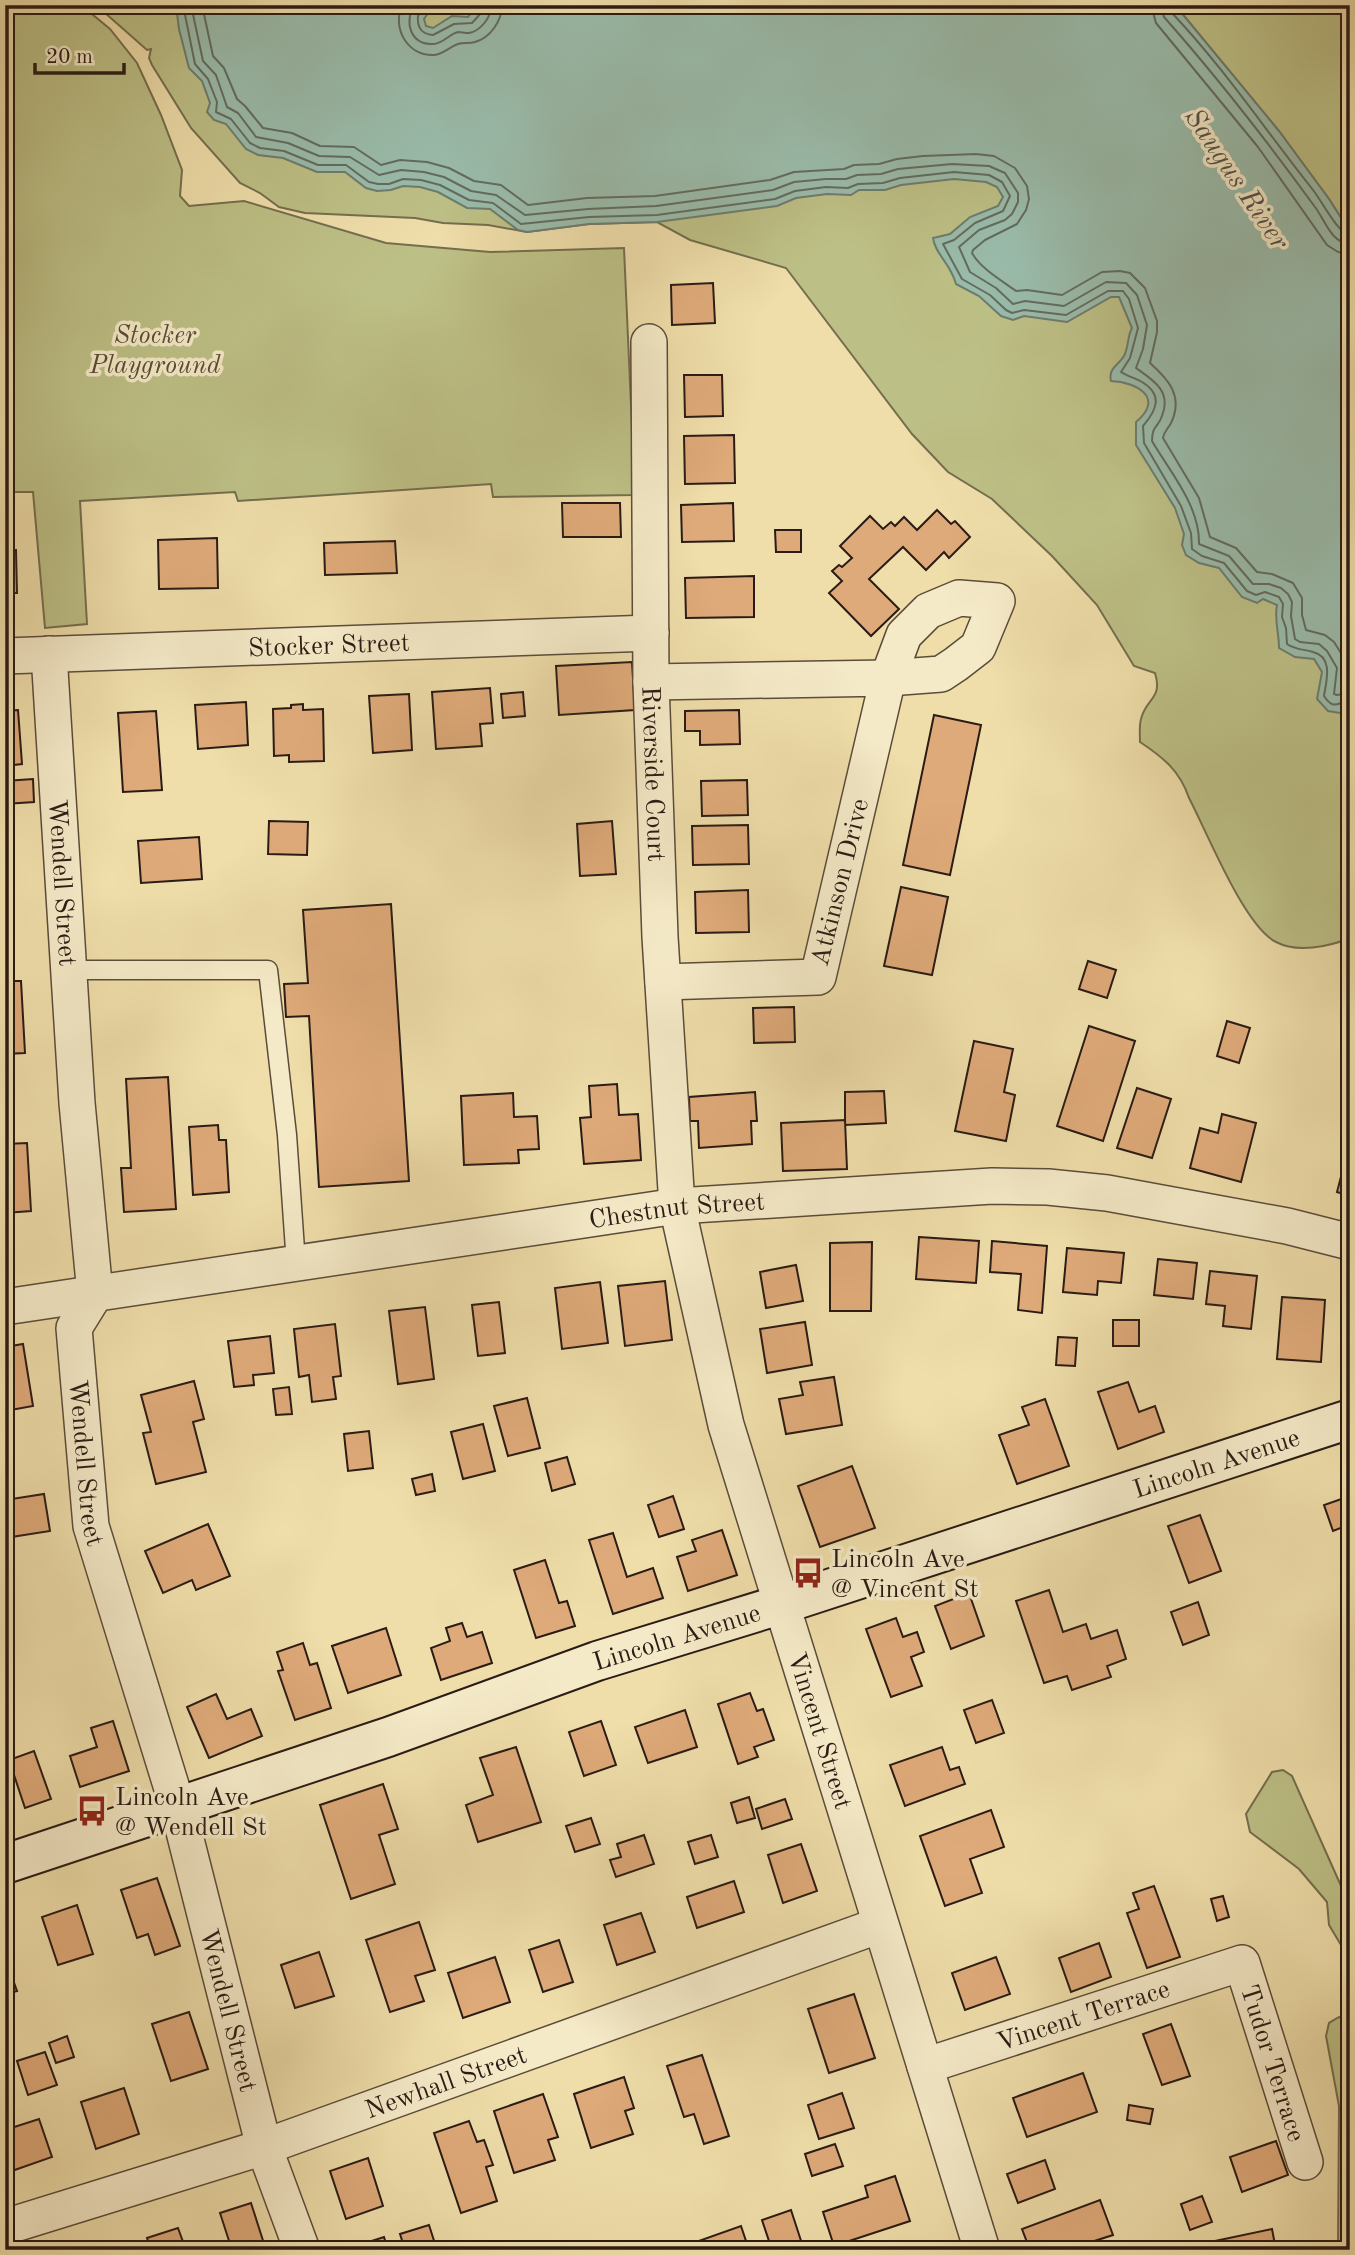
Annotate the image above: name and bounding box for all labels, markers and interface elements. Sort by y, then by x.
scale bar [35,32,124,76]
text: 20 m [46,47,93,68]
water label: Saugus River [1178,104,1293,256]
park label: Stocker Playground [89,323,221,379]
street label: Stocker Street [248,631,410,662]
street label: Riverside Court [636,686,668,862]
street label: Atkinson Drive [808,796,874,969]
street label: Wendell Street [43,798,79,967]
street label: Chestnut Street [587,1189,766,1234]
street label: Wendell Street [63,1379,107,1550]
street label: Lincoln Avenue [1130,1425,1303,1504]
place label: Lincoln Ave @ Vincent St [831,1547,979,1603]
bus stop icon: Lincoln Ave @ Vincent St [791,1556,825,1590]
street label: Lincoln Avenue [590,1601,764,1676]
street label: Vincent Street [782,1650,855,1813]
place label: Lincoln Ave @ Wendell St [115,1785,267,1841]
bus stop icon: Lincoln Ave @ Wendell St [75,1794,109,1828]
street label: Wendell Street [194,1926,260,2095]
street label: Vincent Terrace [994,1976,1173,2057]
street label: Tudor Terrace [1235,1982,1309,2145]
street label: Newhall Street [362,2043,530,2124]

